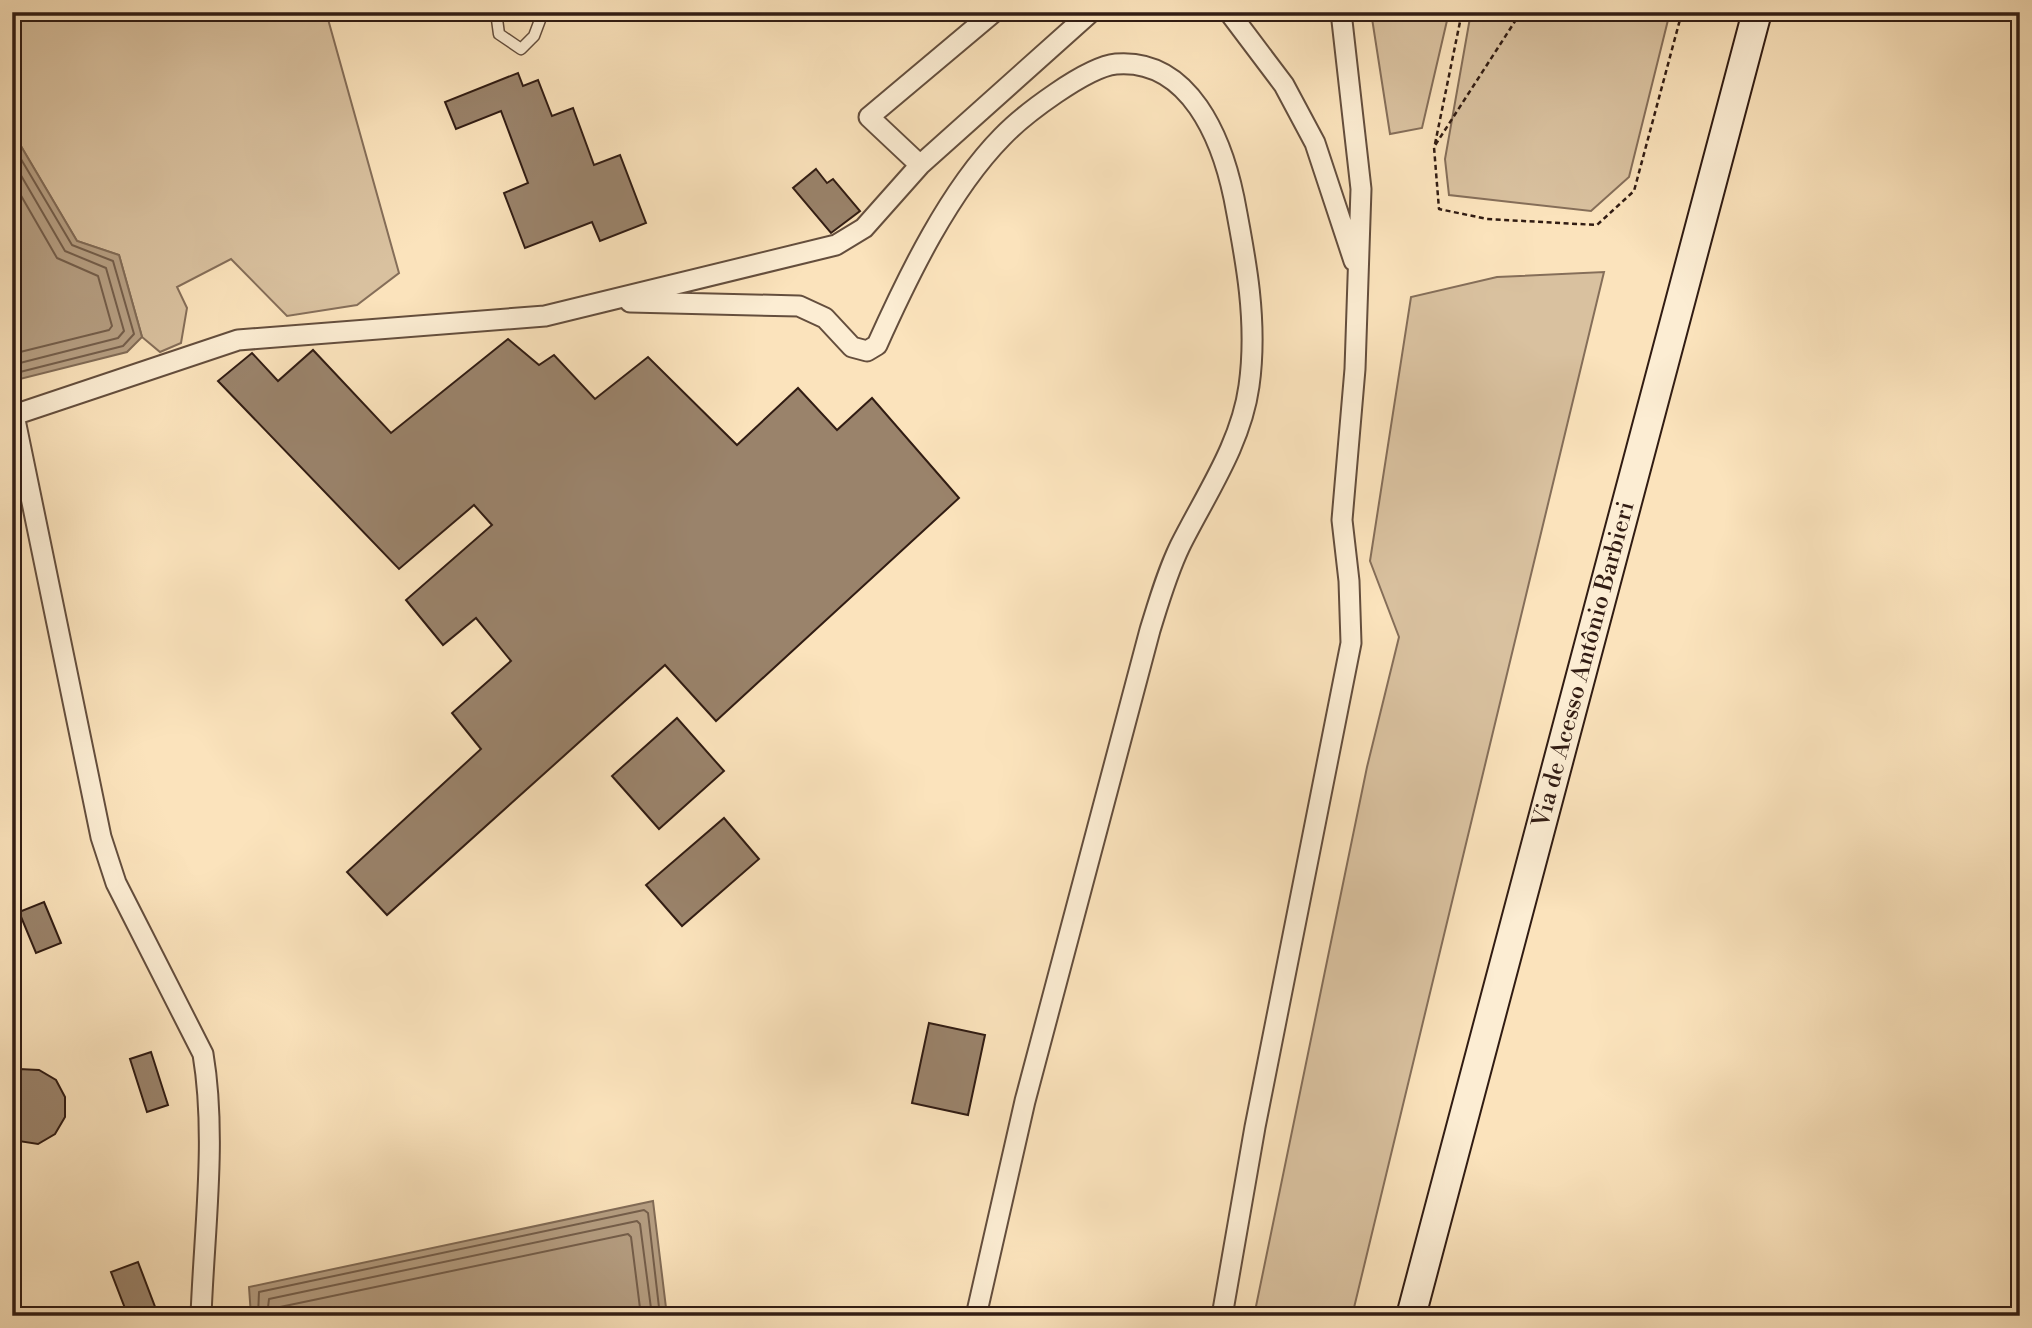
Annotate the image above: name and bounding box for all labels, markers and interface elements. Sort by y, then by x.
street label: Via de Acesso Antônio Barbieri [1526,498,1641,832]

